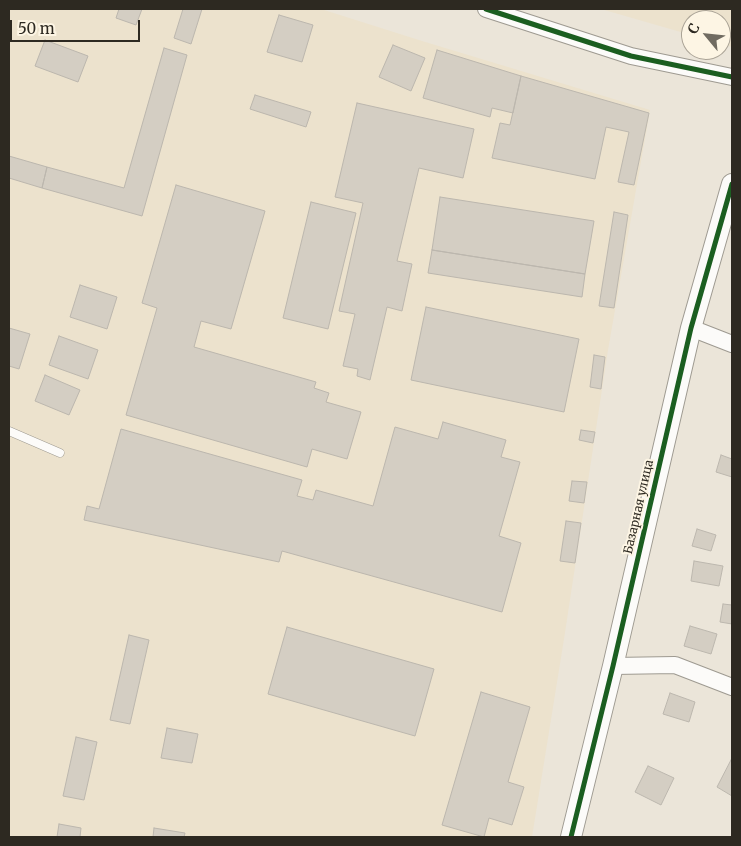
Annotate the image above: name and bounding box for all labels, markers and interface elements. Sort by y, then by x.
scale bar [12,10,142,42]
north arrow [681,10,731,60]
text: 50 m [18,19,55,38]
text: С [684,20,704,37]
street label: Базарная улица [621,459,657,555]

